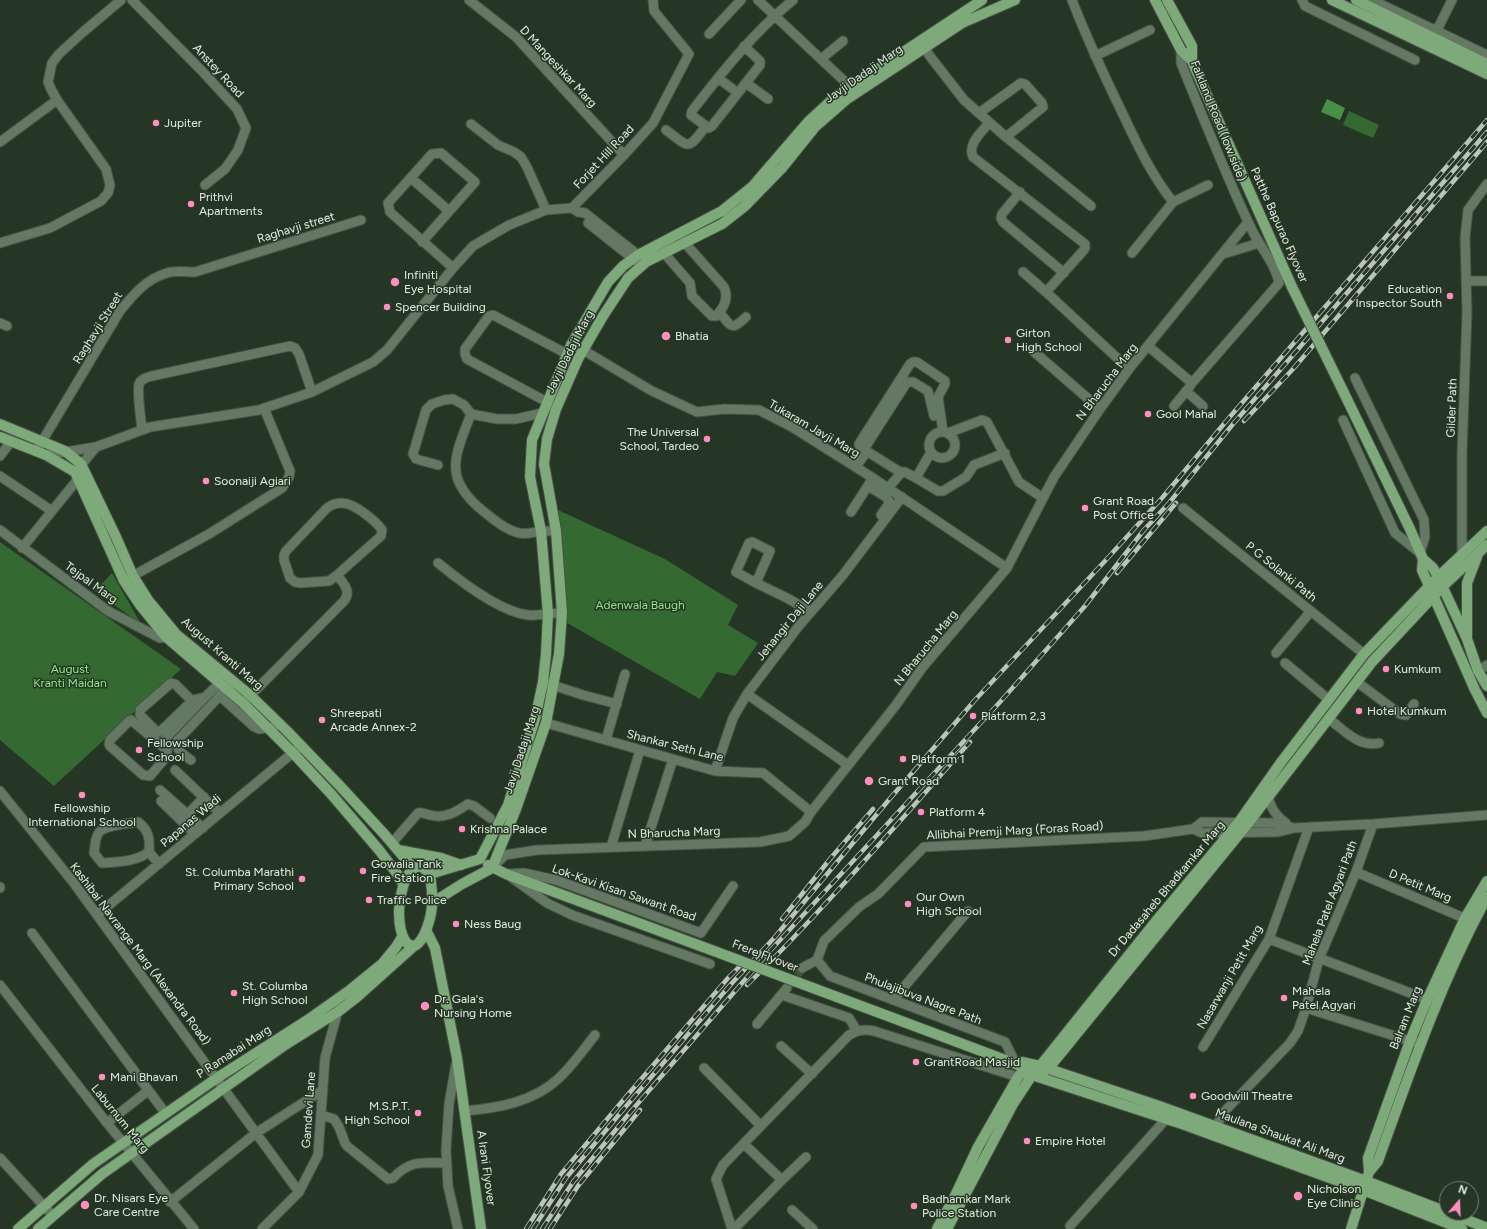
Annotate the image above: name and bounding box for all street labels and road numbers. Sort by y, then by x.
street label: D Mangeshkar Marg [516,23,600,111]
street label: Anstey Road [189,41,247,101]
street label: Javji Dadaji Marg [822,42,906,106]
street label: Falkland Road (low side) [1187,58,1249,184]
street label: Forjet Hill Road [571,122,637,192]
street label: Patthe Bapurao Flyover [1247,165,1311,285]
street label: Raghavji street [255,209,337,247]
street label: Raghavji Street [70,289,126,367]
street label: Javji Dadaji Marg [543,308,597,396]
street label: N Bharucha Marg [1073,341,1141,423]
street label: Gilder Path [1444,378,1460,438]
street label: Tukaram Javji Marg [766,397,862,461]
street label: P G Solanki Path [1242,539,1320,605]
street label: Tejpal Marg [62,559,120,607]
street label: Jehangir Daji Lane [754,578,826,664]
street label: N Bharucha Marg [891,607,961,689]
street label: August Kranti Marg [178,615,266,693]
street label: Javji Dadaji Marg [501,704,543,796]
street label: Shankar Seth Lane [625,727,725,765]
street label: Papanas Wadi [158,792,224,850]
street label: Dr Dadasaheb Bhadkamkar Marg [1106,818,1228,960]
street label: Allibhai Premji Marg (Foras Road) [926,819,1104,843]
street label: N Bharucha Marg [627,824,721,842]
street label: Mahela Patel Agyari Path [1300,839,1360,967]
street label: Kashibai Navrange Marg (Alexandra Road) [67,860,213,1048]
street label: Lok-Kavi Kisan Sawant Road [550,862,698,924]
street label: D Petit Marg [1386,866,1454,906]
street label: Nasarwanji Petit Marg [1194,922,1266,1032]
street label: Frere Flyover [730,937,800,975]
street label: Phulajibuva Nagre Path [862,970,984,1028]
street label: Balram Marg [1387,984,1425,1052]
street label: P Ramabai Marg [194,1023,274,1081]
street label: Gamdevi Lane [299,1071,319,1149]
street label: Laburnum Marg [88,1082,152,1156]
street label: Maulana Shaukat Ali Marg [1213,1106,1347,1166]
street label: A Irani Flyover [474,1129,498,1207]

